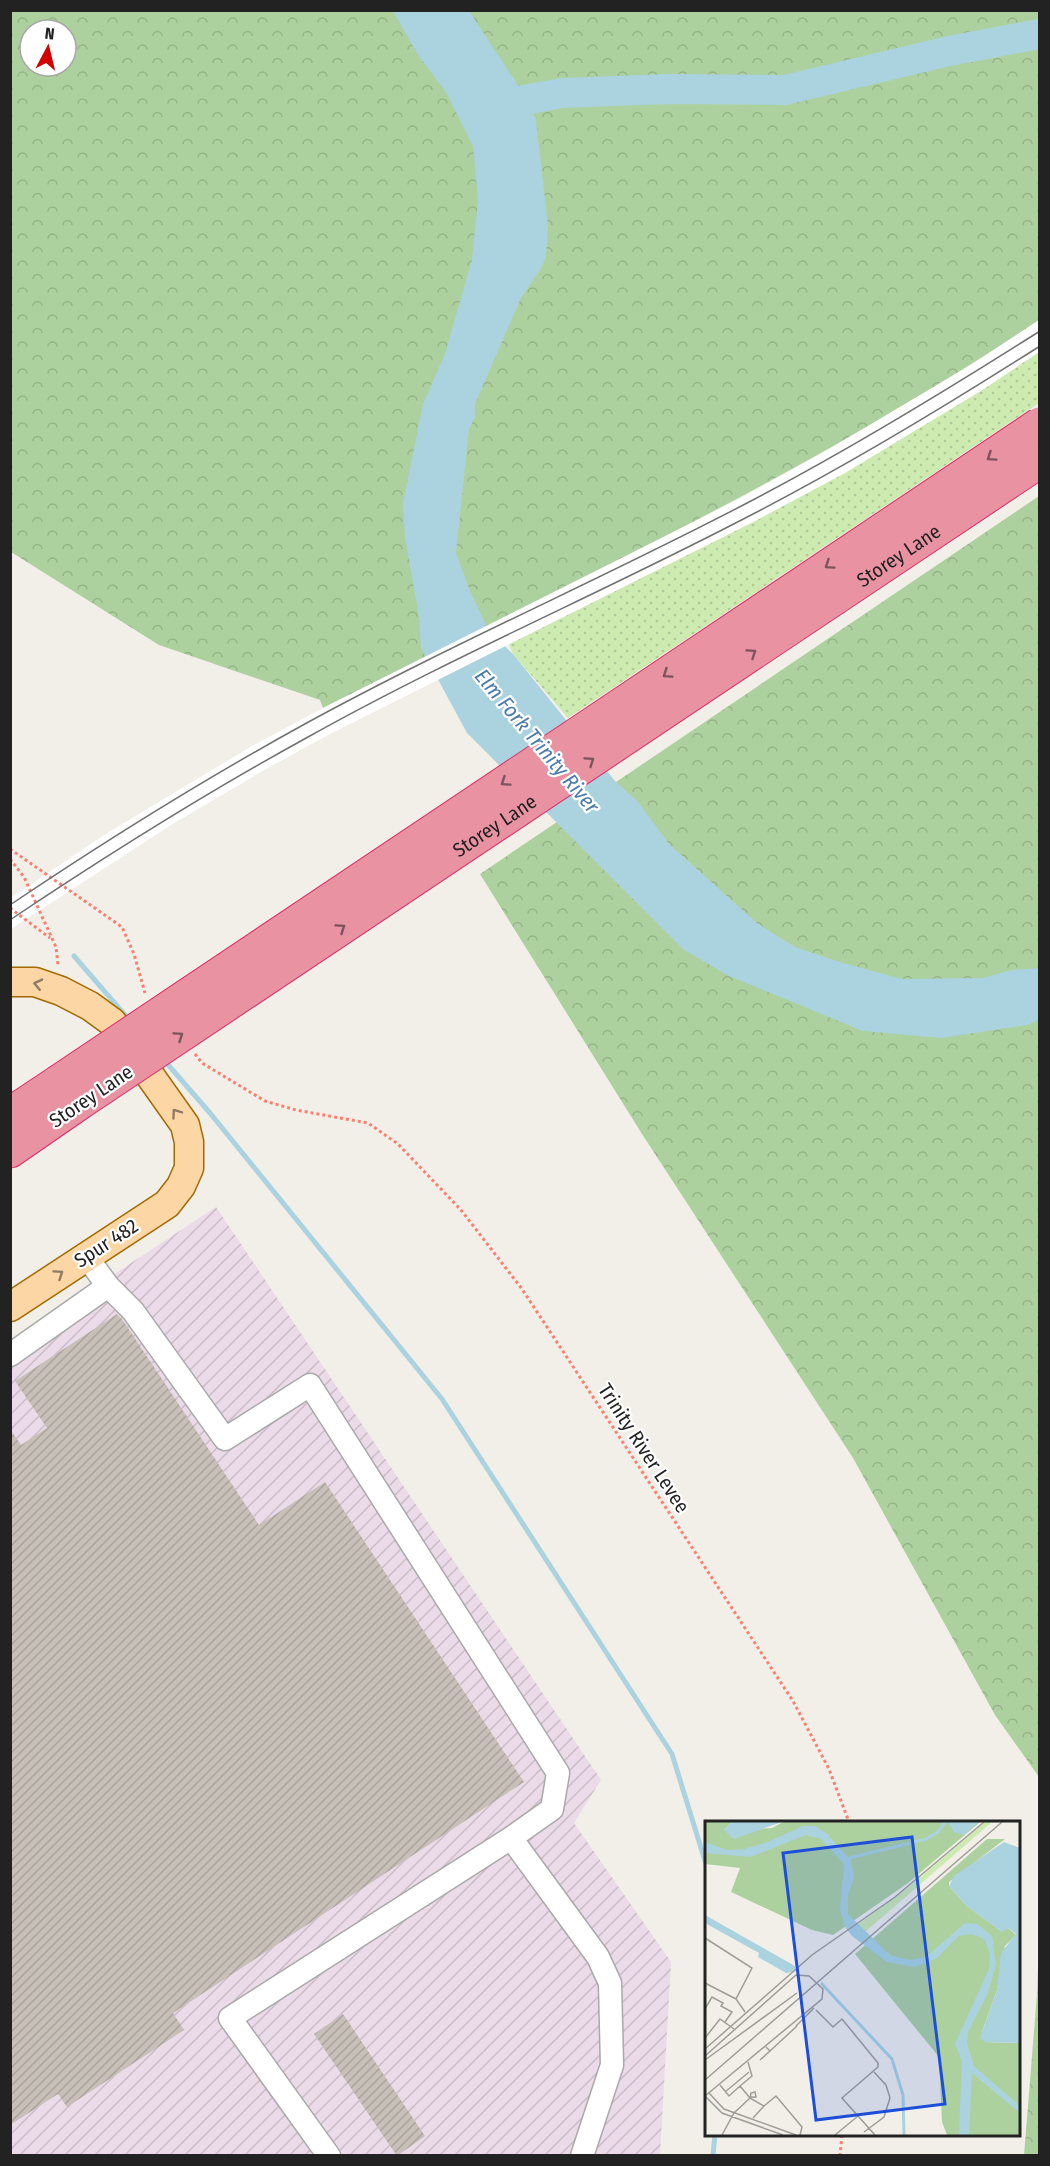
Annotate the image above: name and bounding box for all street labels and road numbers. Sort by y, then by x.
street label: Storey Lane [852,519,945,592]
street label: Storey Lane [448,789,541,862]
street label: Storey Lane [45,1059,137,1133]
street label: Spur 482 [70,1213,142,1272]
street label: Trinity River Levee [593,1379,695,1517]

